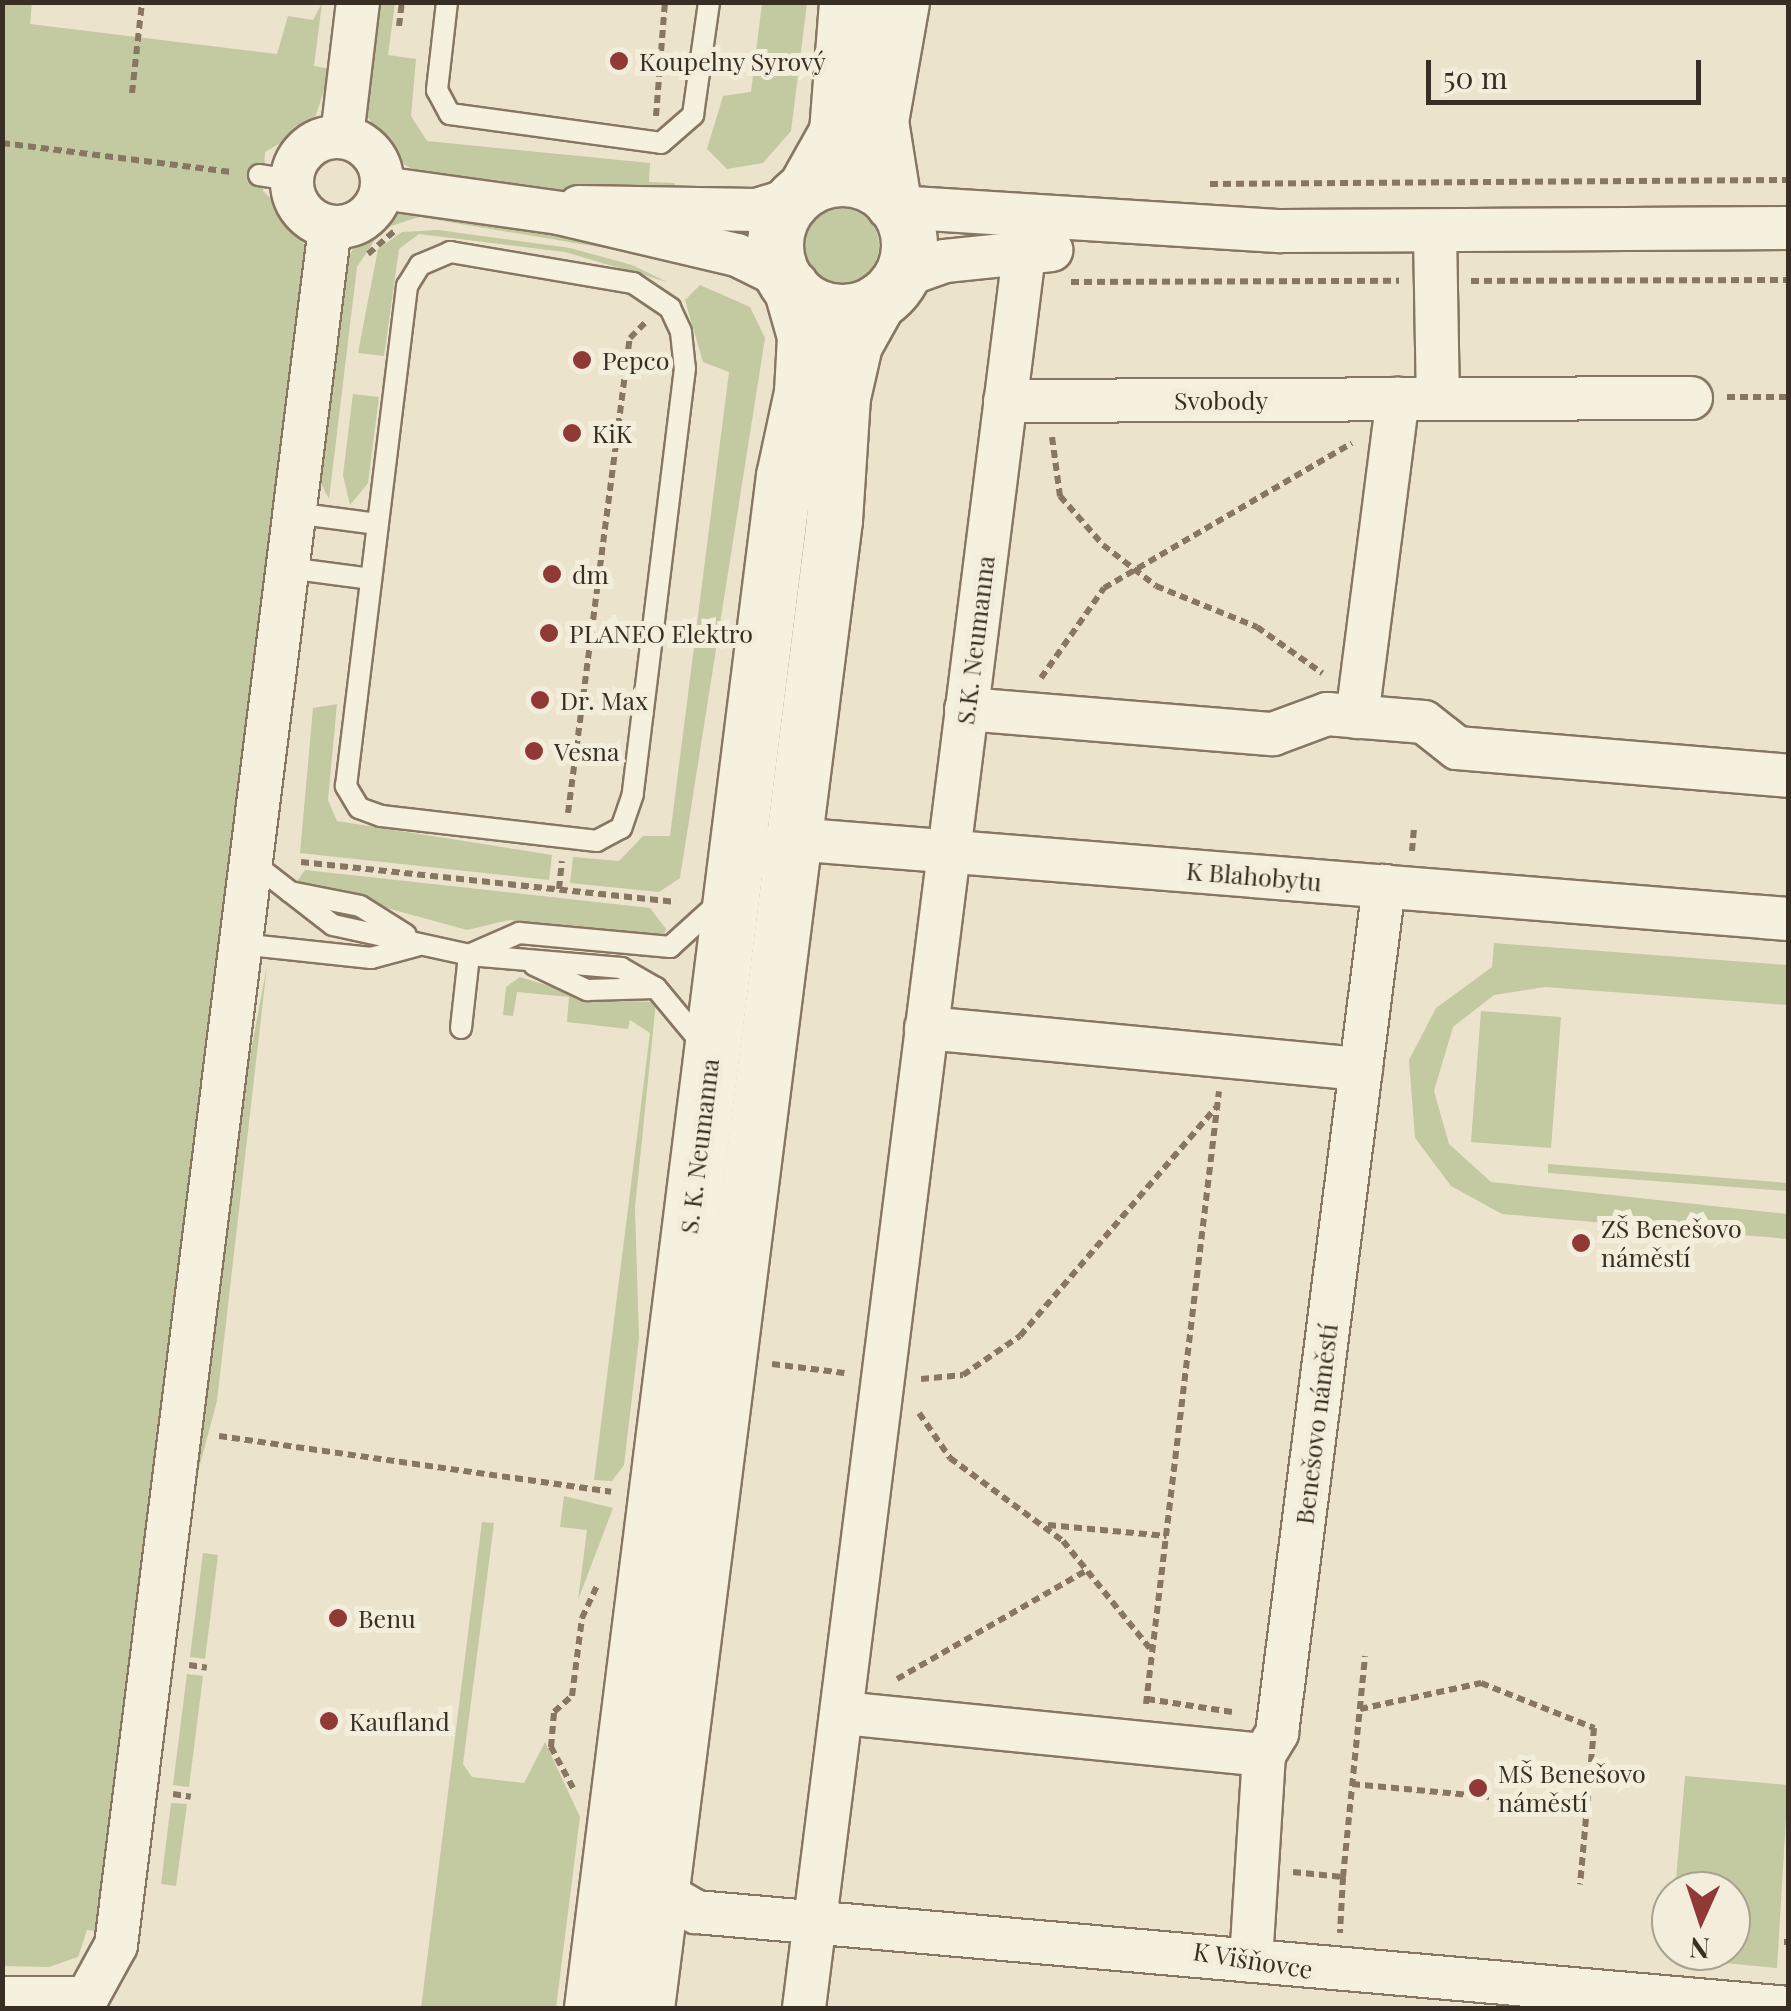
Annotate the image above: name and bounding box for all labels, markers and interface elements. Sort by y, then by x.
scale bar [1431,40,1706,102]
place label: Koupelny Syrový [639,46,827,76]
marker: Koupelny Syrový [608,50,630,72]
text: 50 m [1443,57,1508,97]
place label: Pepco [602,345,669,375]
marker: Pepco [571,349,593,371]
street label: Svobody [1174,385,1268,415]
place label: KiK [592,418,632,448]
marker: KiK [561,422,583,444]
street label: S.K. Neumanna [950,554,1000,726]
place label: dm [572,559,609,589]
marker: dm [541,563,563,585]
place label: PLANEO Elektro [569,618,753,648]
marker: PLANEO Elektro [538,622,560,644]
place label: Dr. Max [560,685,648,715]
marker: Dr. Max [529,689,551,711]
place label: Vesna [554,736,619,766]
marker: Vesna [523,740,545,762]
street label: K Blahobytu [1185,855,1323,897]
street label: S. K. Neumanna [673,1057,725,1235]
place label: ZŠ Benešovo náměstí [1601,1214,1742,1273]
marker: ZŠ Benešovo náměstí [1570,1232,1592,1254]
street label: Benešovo náměstí [1289,1322,1343,1526]
place label: Benu [358,1603,416,1633]
marker: Benu [327,1607,349,1629]
place label: Kaufland [349,1706,450,1736]
marker: Kaufland [318,1710,340,1732]
place label: MŠ Benešovo náměstí [1498,1759,1646,1818]
marker: MŠ Benešovo náměstí [1467,1777,1489,1799]
north arrow [1651,1871,1751,1971]
text: N [1688,1930,1711,1968]
street label: K Višňovce [1191,1936,1315,1984]

